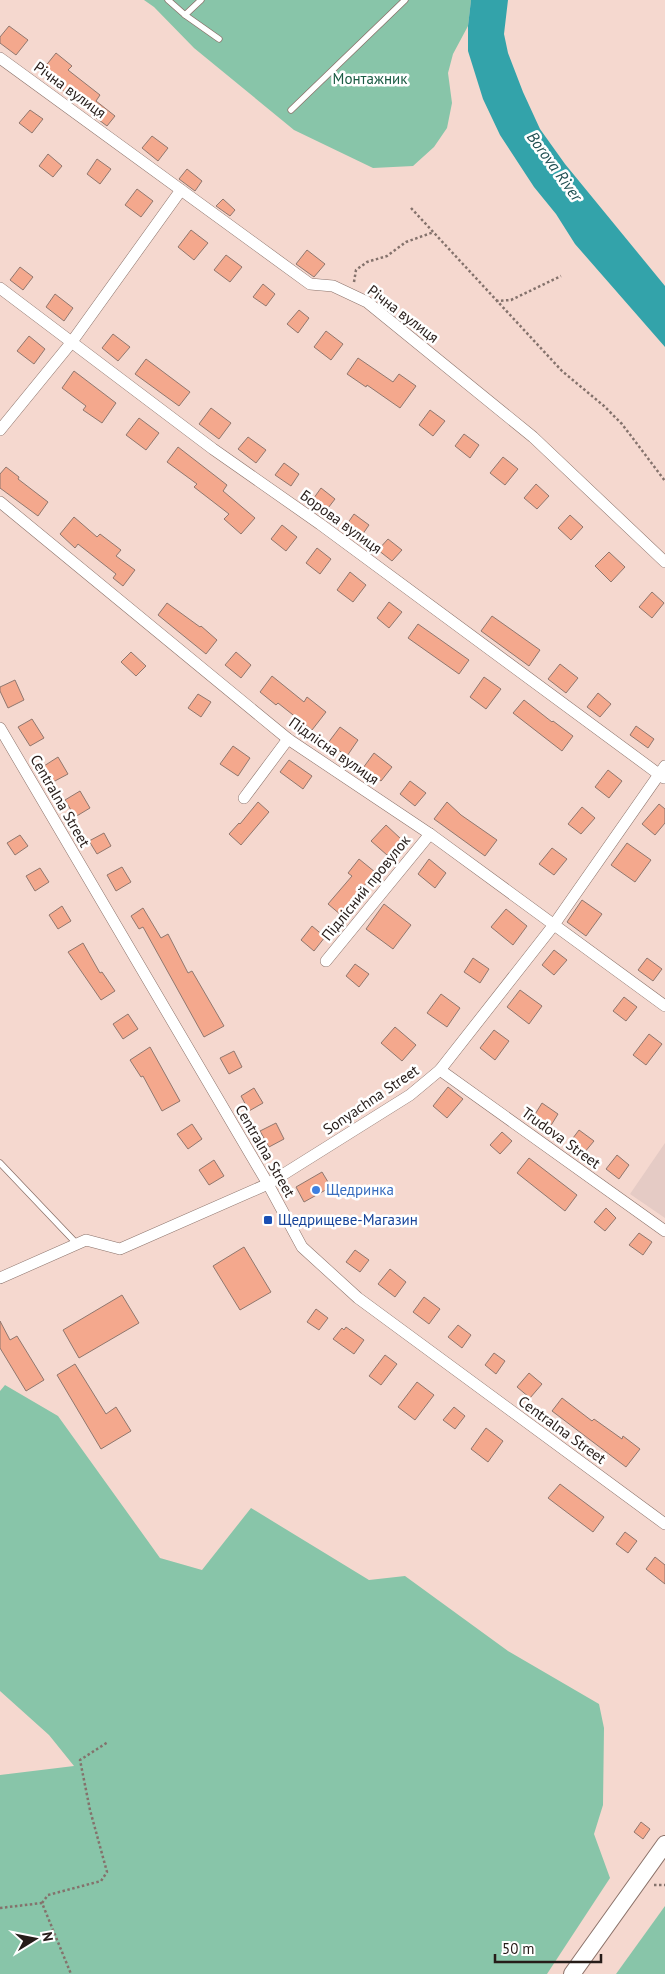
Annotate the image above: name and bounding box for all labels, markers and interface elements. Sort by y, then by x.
street label: Річна вулиця [30,57,110,122]
park label: Монтажник [333,69,408,88]
water label: Borova River [523,127,588,206]
street label: Річна вулиця [364,281,443,347]
street label: Борова вулиця [297,485,386,558]
street label: Підлісна вулиця [286,712,383,789]
street label: Centralna Street [26,751,95,850]
street label: Підлісний провулок [317,830,415,944]
street label: Sonyachna Street [319,1061,422,1139]
street label: Centralna Street [231,1101,300,1200]
street label: Trudova Street [518,1103,604,1173]
place label: Щедринка [326,1180,394,1199]
marker: Щедринка [310,1184,322,1196]
place label: Щедрищеве-Магазин [278,1210,418,1229]
marker: Щедрищеве-Магазин [262,1214,274,1226]
street label: Centralna Street [515,1391,610,1468]
north arrow [10,1914,60,1964]
text: N [38,1931,57,1943]
scale bar [495,1932,601,1964]
text: 50 m [502,1939,535,1958]

